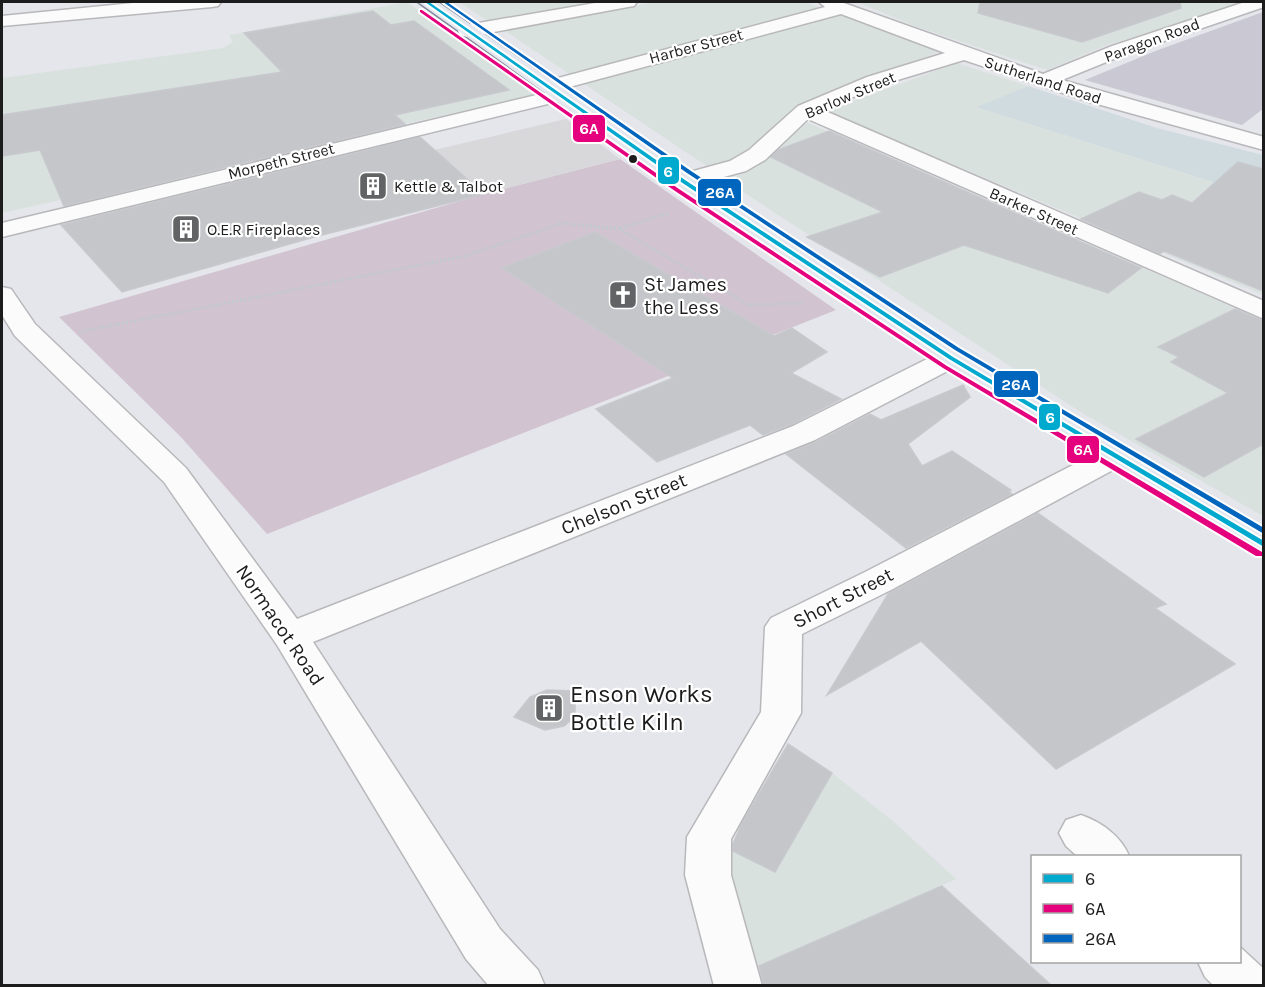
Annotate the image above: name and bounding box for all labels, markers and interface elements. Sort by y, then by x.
street label: Paragon Road [1102,14,1202,66]
street label: Harber Street [647,24,745,68]
street label: Sutherland Road [982,52,1104,108]
street label: Barlow Street [802,67,898,123]
line badge: 6A [572,114,606,143]
text: 6A [579,119,599,138]
street label: Morpeth Street [226,139,336,183]
unlabelled marker [627,153,639,165]
line badge: 6 [657,156,680,185]
text: 6 [663,162,673,181]
building icon: Kettle & Talbot [357,170,389,202]
place label: Kettle & Talbot [394,177,503,196]
line badge: 26A [697,178,742,207]
text: 26A [705,183,735,202]
street label: Barker Street [987,183,1081,239]
building icon: O.E.R Fireplaces [170,213,202,245]
place label: O.E.R Fireplaces [207,220,320,239]
place label: St James the Less [644,273,727,319]
church icon: St James the Less [607,279,639,311]
line badge: 26A [993,370,1039,398]
text: 26A [1001,375,1031,394]
line badge: 6 [1038,403,1061,431]
text: 6 [1045,408,1055,427]
line badge: 6A [1066,435,1100,464]
text: 6A [1073,440,1093,459]
street label: Chelson Street [558,468,691,540]
street label: Normacot Road [231,560,329,690]
street label: Short Street [789,563,897,633]
place label: Enson Works Bottle Kiln [570,680,713,736]
building icon: Enson Works Bottle Kiln [533,692,565,724]
legend [1031,855,1241,963]
text: 6 [1085,868,1095,890]
text: 6A [1085,898,1106,920]
text: 26A [1085,928,1116,950]

